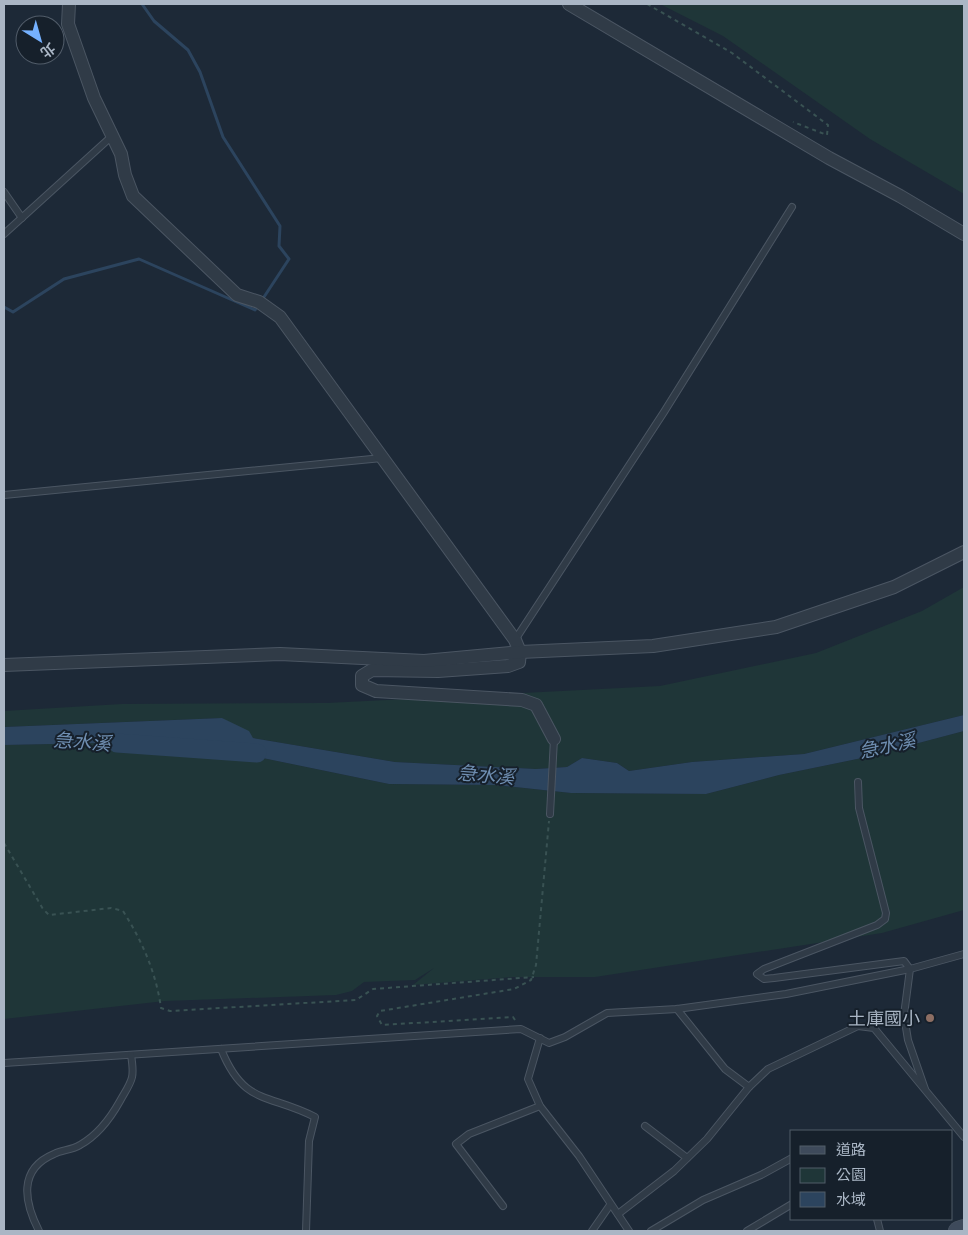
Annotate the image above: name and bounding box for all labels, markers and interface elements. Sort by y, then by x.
north arrow [15,15,65,65]
text: 北 [37,40,59,62]
water label: 急水溪 [857,727,920,762]
water label: 急水溪 [53,728,114,755]
water label: 急水溪 [457,760,518,788]
place label: 土庫國小 [848,1007,920,1029]
marker: 土庫國小 [924,1012,936,1024]
legend [790,1130,953,1220]
text: 道路 [836,1140,866,1158]
text: 公園 [836,1165,866,1183]
text: 水域 [836,1190,866,1208]

